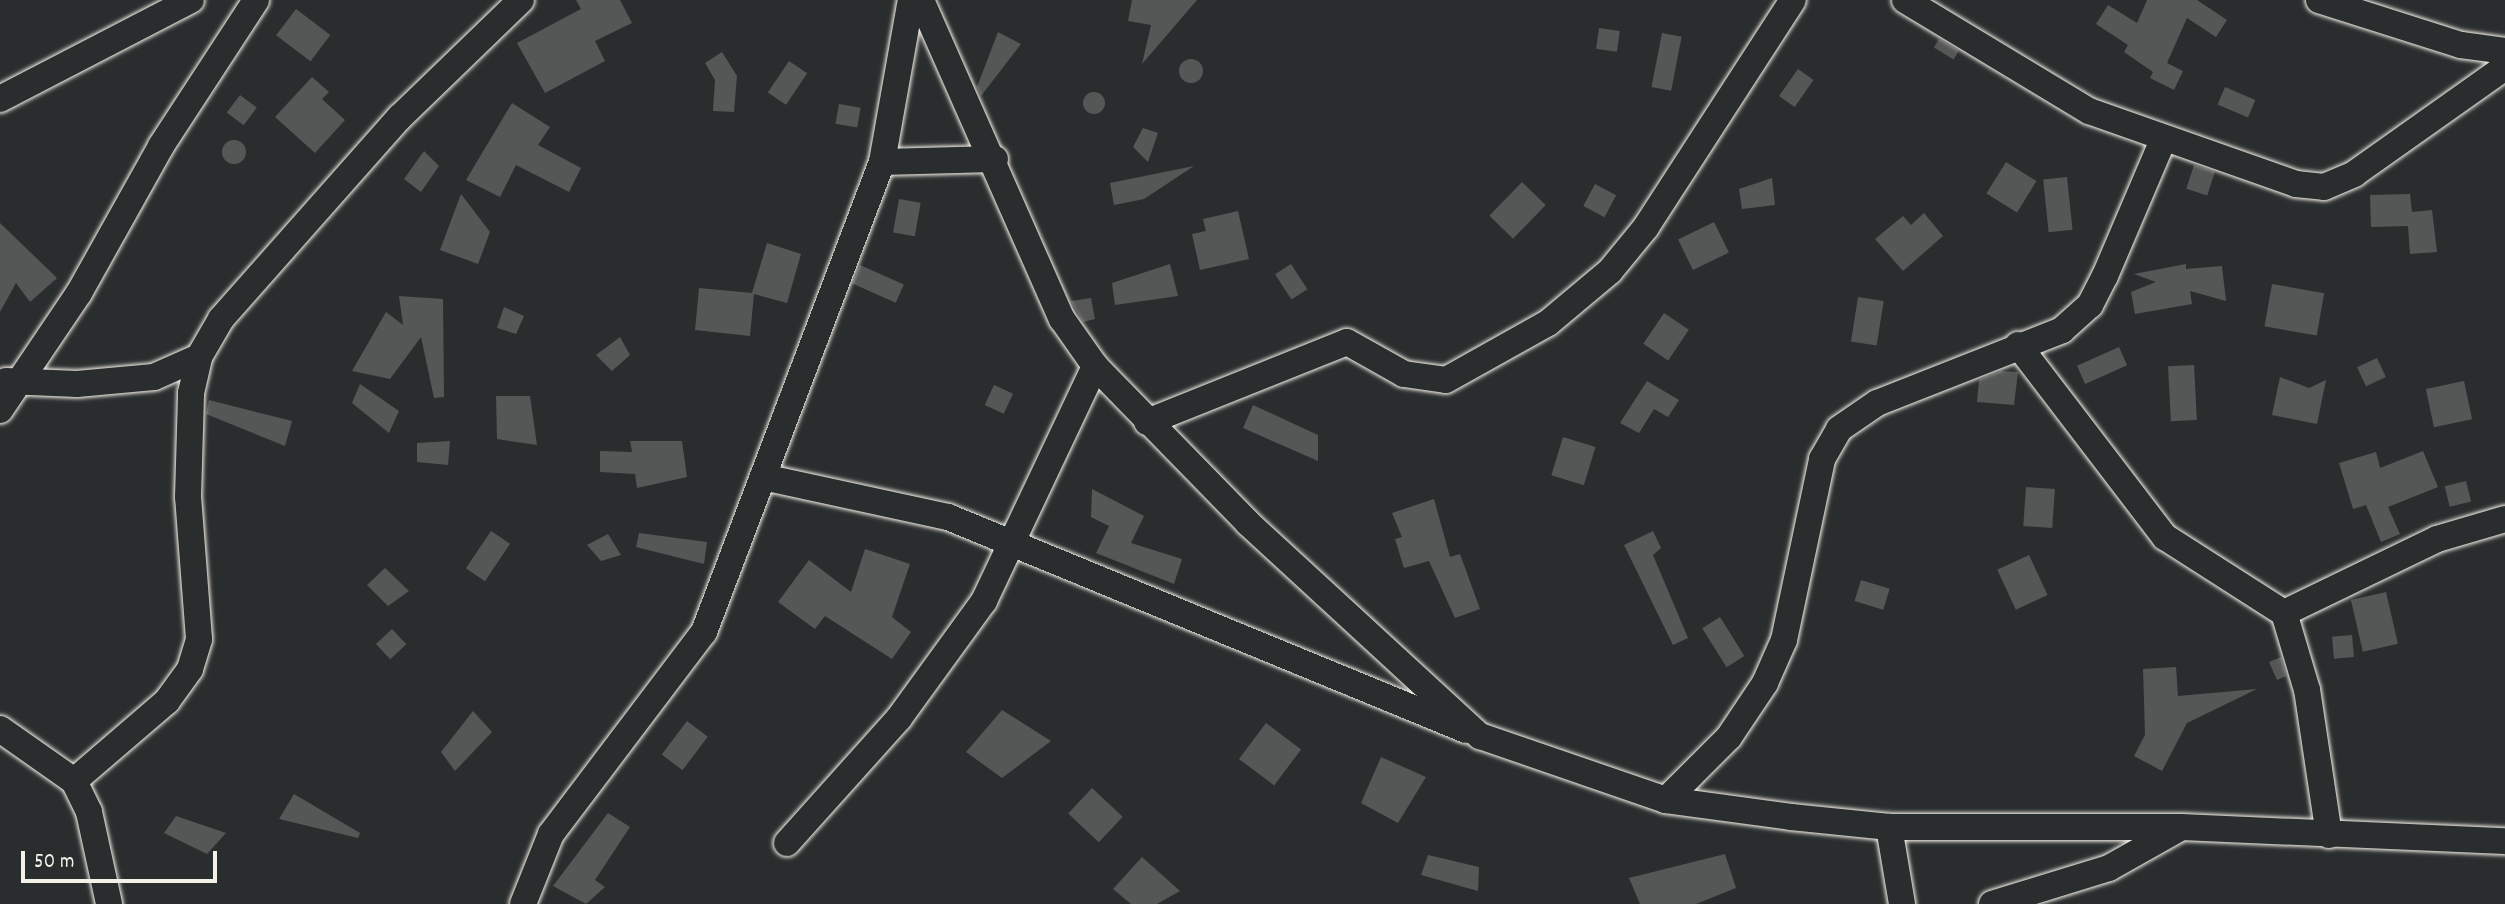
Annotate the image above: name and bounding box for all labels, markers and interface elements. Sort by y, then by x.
scale bar [24,838,220,882]
text: 50 m [34,848,74,878]

